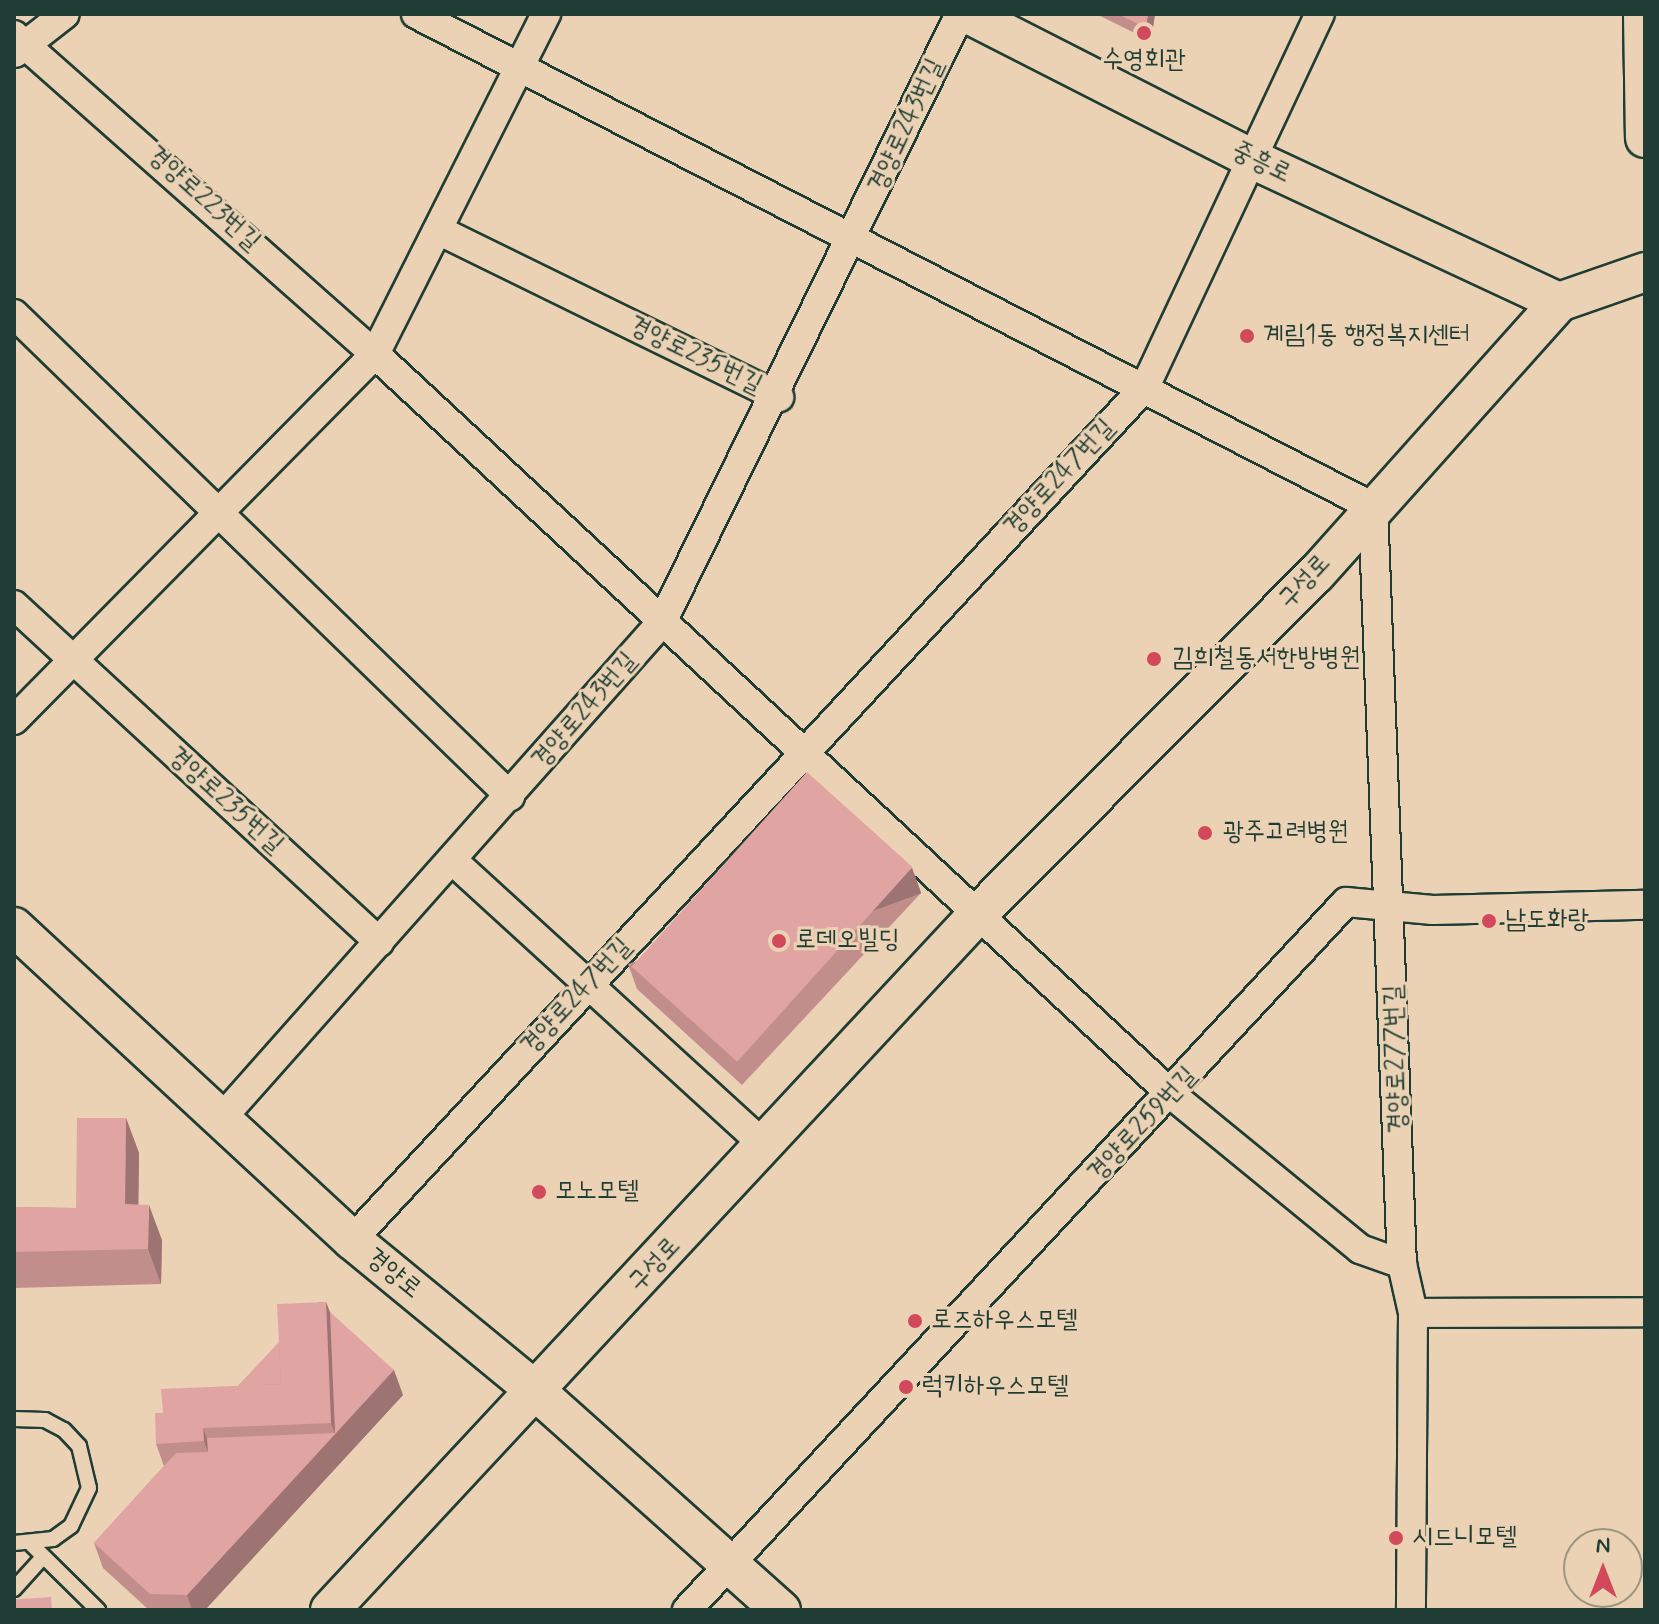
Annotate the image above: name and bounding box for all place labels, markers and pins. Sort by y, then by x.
marker: 수영회관 [1135,24,1153,42]
place label: 수영회관 [1102,45,1186,77]
place label: 계림1동 행정복지센터 [1263,320,1470,352]
marker: 계림1동 행정복지센터 [1238,327,1256,345]
place label: 김희철동서한방병원 [1172,643,1360,675]
marker: 김희철동서한방병원 [1143,648,1165,670]
place label: 광주고려병원 [1223,817,1349,849]
marker: 광주고려병원 [1194,822,1216,844]
place label: 남도화랑 [1505,905,1589,937]
marker: 남도화랑 [1480,912,1498,930]
place label: 로데오빌딩 [795,925,900,957]
marker: 로데오빌딩 [770,932,788,950]
place label: 모노모텔 [555,1176,639,1208]
marker: 모노모텔 [530,1183,548,1201]
place label: 로즈하우스모텔 [931,1305,1077,1337]
marker: 로즈하우스모텔 [906,1312,924,1330]
place label: 럭키하우스모텔 [922,1371,1068,1403]
marker: 럭키하우스모텔 [897,1378,915,1396]
place label: 시드니모텔 [1412,1522,1517,1554]
marker: 시드니모텔 [1387,1529,1405,1547]

